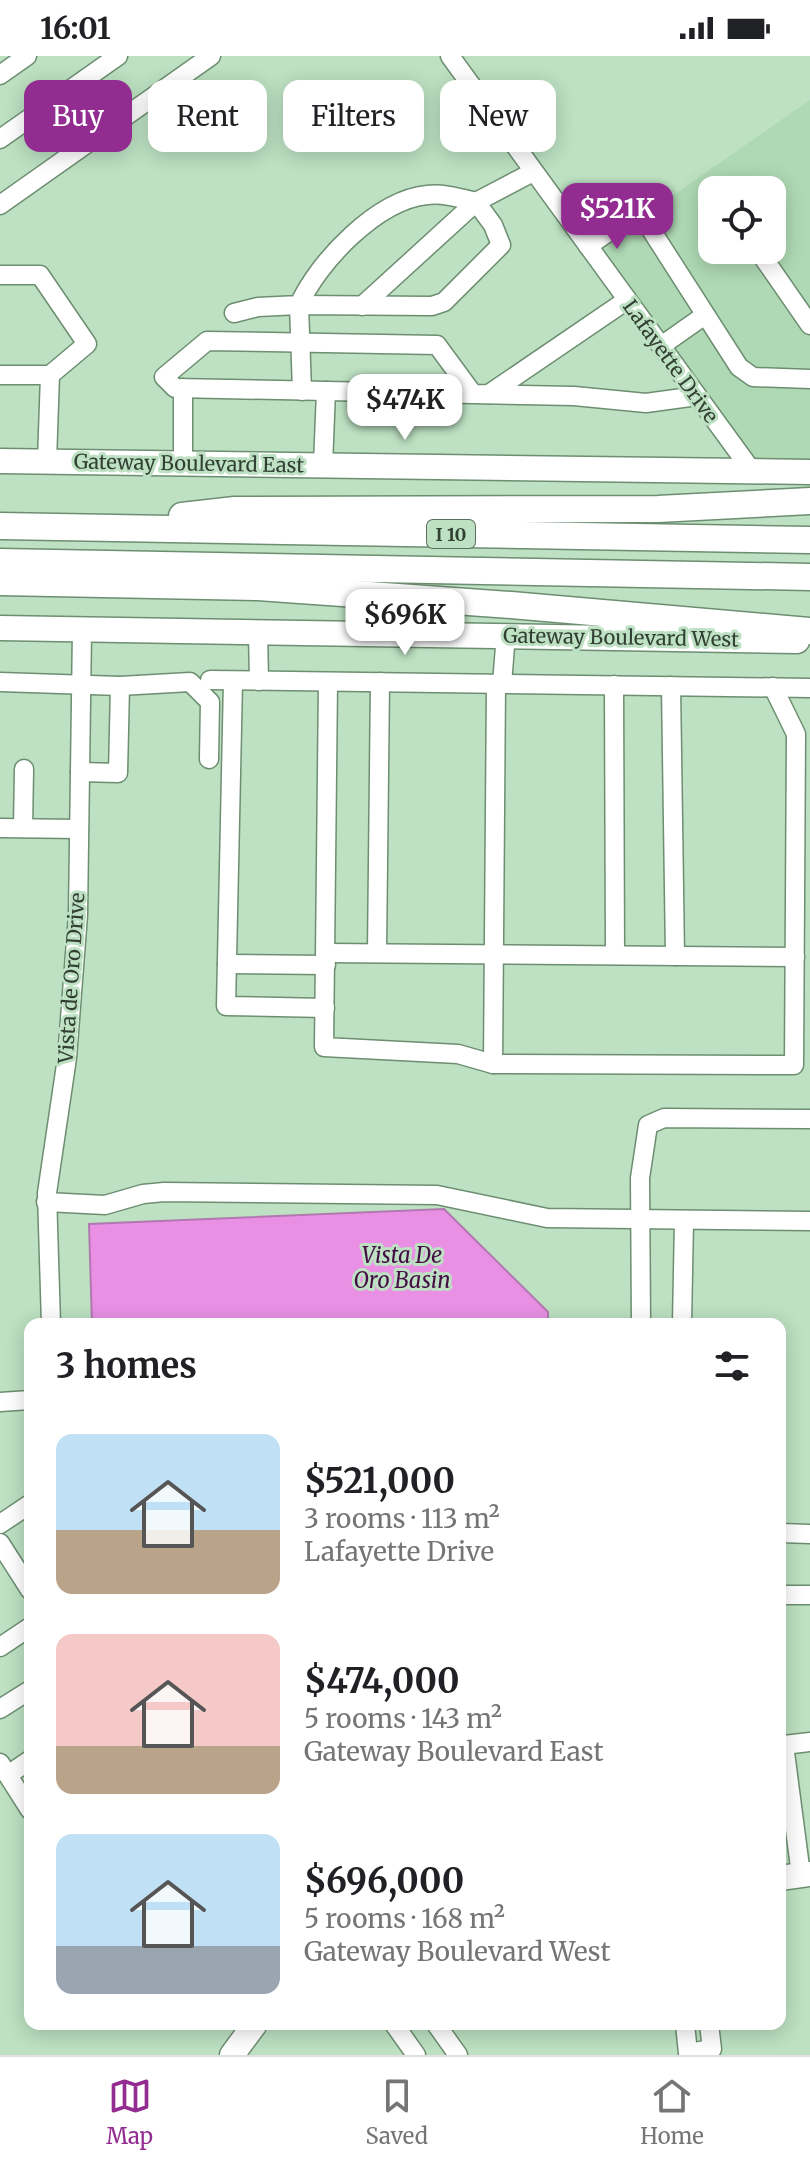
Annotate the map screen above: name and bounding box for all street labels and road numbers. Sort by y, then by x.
street label: Lafayette Drive [618,295,724,427]
street label: Gateway Boulevard East [74,448,305,478]
road number: I 10 [427,520,475,548]
street label: Gateway Boulevard West [503,622,739,652]
street label: Vista de Oro Drive [52,892,89,1065]

